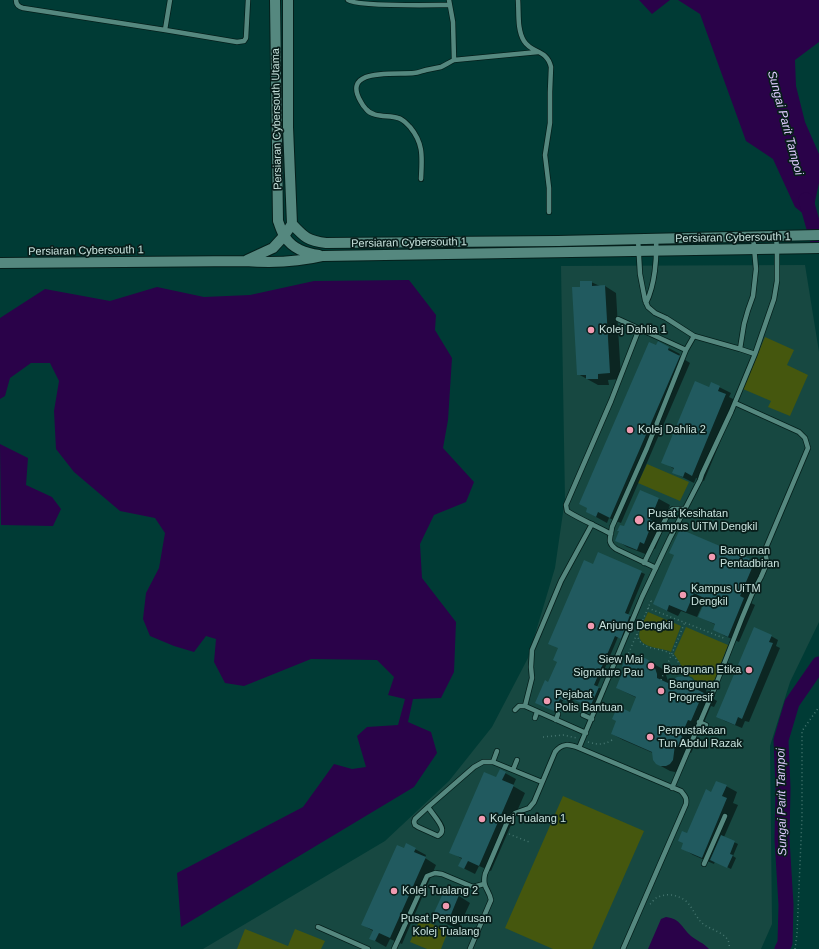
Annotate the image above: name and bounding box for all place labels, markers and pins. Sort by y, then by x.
place label: Kolej Dahlia 1 [599,323,667,337]
marker: Kolej Dahlia 1 [586,325,596,335]
place label: Kolej Dahlia 2 [638,423,706,437]
marker: Kolej Dahlia 2 [625,425,635,435]
place label: Pusat Kesihatan Kampus UiTM Dengkil [648,507,757,533]
marker: Pusat Kesihatan Kampus UiTM Dengkil [633,514,645,526]
place label: Bangunan Pentadbiran [720,544,779,570]
marker: Bangunan Pentadbiran [707,552,717,562]
place label: Kampus UiTM Dengkil [691,582,761,608]
marker: Kampus UiTM Dengkil [678,590,688,600]
place label: Anjung Dengkil [599,619,673,633]
marker: Anjung Dengkil [586,621,596,631]
place label: Siew Mai Signature Pau [573,653,643,679]
marker: Siew Mai Signature Pau [646,661,656,671]
place label: Bangunan Etika [663,663,741,677]
marker: Bangunan Etika [744,665,754,675]
place label: Bangunan Progresif [669,678,719,704]
marker: Bangunan Progresif [656,686,666,696]
place label: Pejabat Polis Bantuan [555,688,623,714]
marker: Pejabat Polis Bantuan [542,696,552,706]
place label: Perpustakaan Tun Abdul Razak [658,724,742,750]
marker: Perpustakaan Tun Abdul Razak [645,732,655,742]
place label: Kolej Tualang 1 [490,812,566,826]
marker: Kolej Tualang 1 [477,814,487,824]
place label: Kolej Tualang 2 [402,884,478,898]
marker: Kolej Tualang 2 [389,886,399,896]
marker: Pusat Pengurusan Kolej Tualang [441,901,451,911]
place label: Pusat Pengurusan Kolej Tualang [401,912,491,938]

